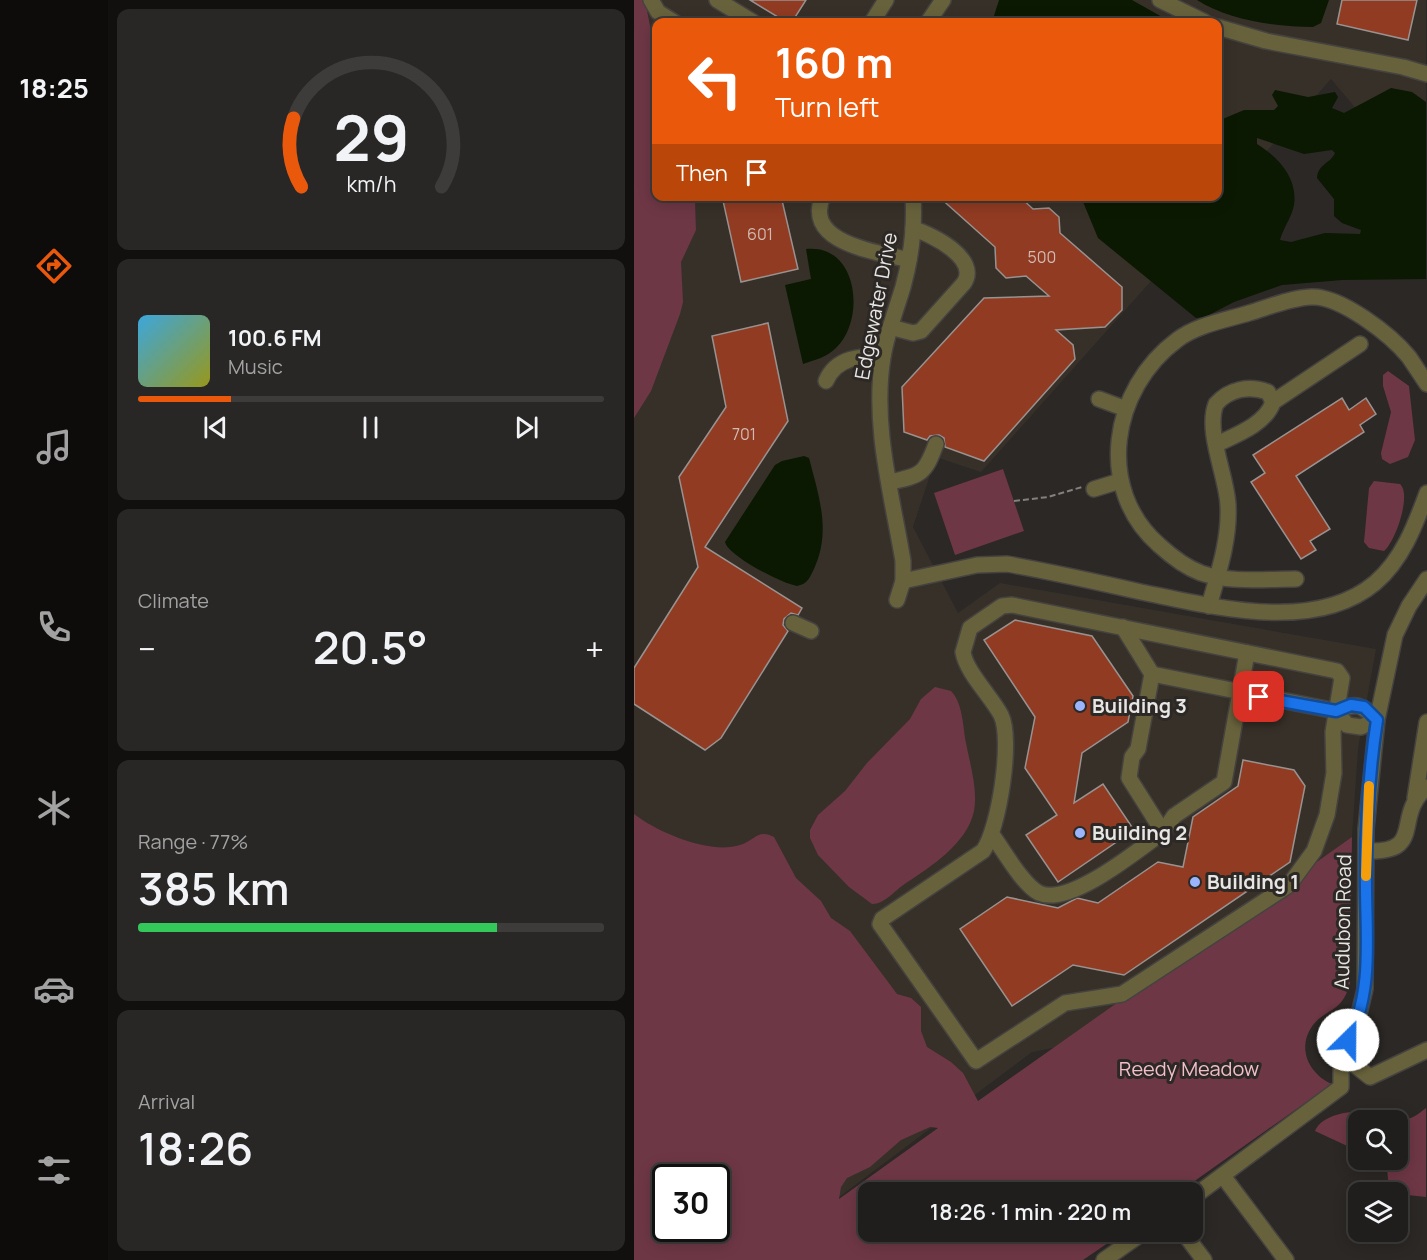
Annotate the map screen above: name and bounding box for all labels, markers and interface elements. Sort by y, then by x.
text: 160 m [775,33,893,91]
icon: left [676,42,754,120]
text: 18:25 [19,69,89,106]
text: Turn left [775,88,879,125]
text: 29 [333,94,409,180]
icon: arrive [740,156,773,189]
text: Then [676,158,728,188]
text: km/h [346,169,396,198]
house number: 601 [747,223,773,245]
street label: Edgewater Drive [848,230,903,382]
icon: directions [33,245,75,287]
house number: 500 [1028,246,1056,268]
text: 100.6 FM [228,323,322,353]
text: Music [228,353,283,380]
icon: previous [199,411,232,444]
icon: pause [354,411,387,444]
icon: next [510,411,543,444]
house number: 701 [732,423,756,445]
icon: music [33,426,75,468]
text: Climate [138,587,209,614]
icon: phone [33,606,75,648]
text: 20.5° [313,616,428,678]
text: − [138,626,156,671]
text: + [585,626,604,671]
pin [1233,671,1284,722]
icon: arrive [1242,680,1275,713]
place label: Building 3 [1092,692,1187,719]
marker: Building 3 [1073,699,1087,713]
icon: climate [33,787,75,829]
place label: Building 2 [1092,819,1187,846]
marker: Building 2 [1073,826,1087,840]
text: Range · 77% [138,828,248,855]
street label: Audubon Road [1328,854,1357,990]
text: 385 km [138,857,289,919]
place label: Building 1 [1207,868,1299,895]
marker: Building 1 [1188,875,1202,889]
icon: car [33,968,75,1010]
position arrow [1316,1008,1380,1072]
park label: Reedy Meadow [1119,1055,1259,1082]
text: Arrival [138,1088,195,1115]
map controls [1348,1110,1408,1242]
button: search [1348,1110,1408,1170]
text: 18:26 [138,1117,253,1179]
icon: filters [33,1149,75,1191]
speed limit sign: 30 [652,1164,730,1242]
button: layers [1348,1182,1408,1242]
text: 18:26 · 1 min · 220 m [930,1197,1131,1227]

